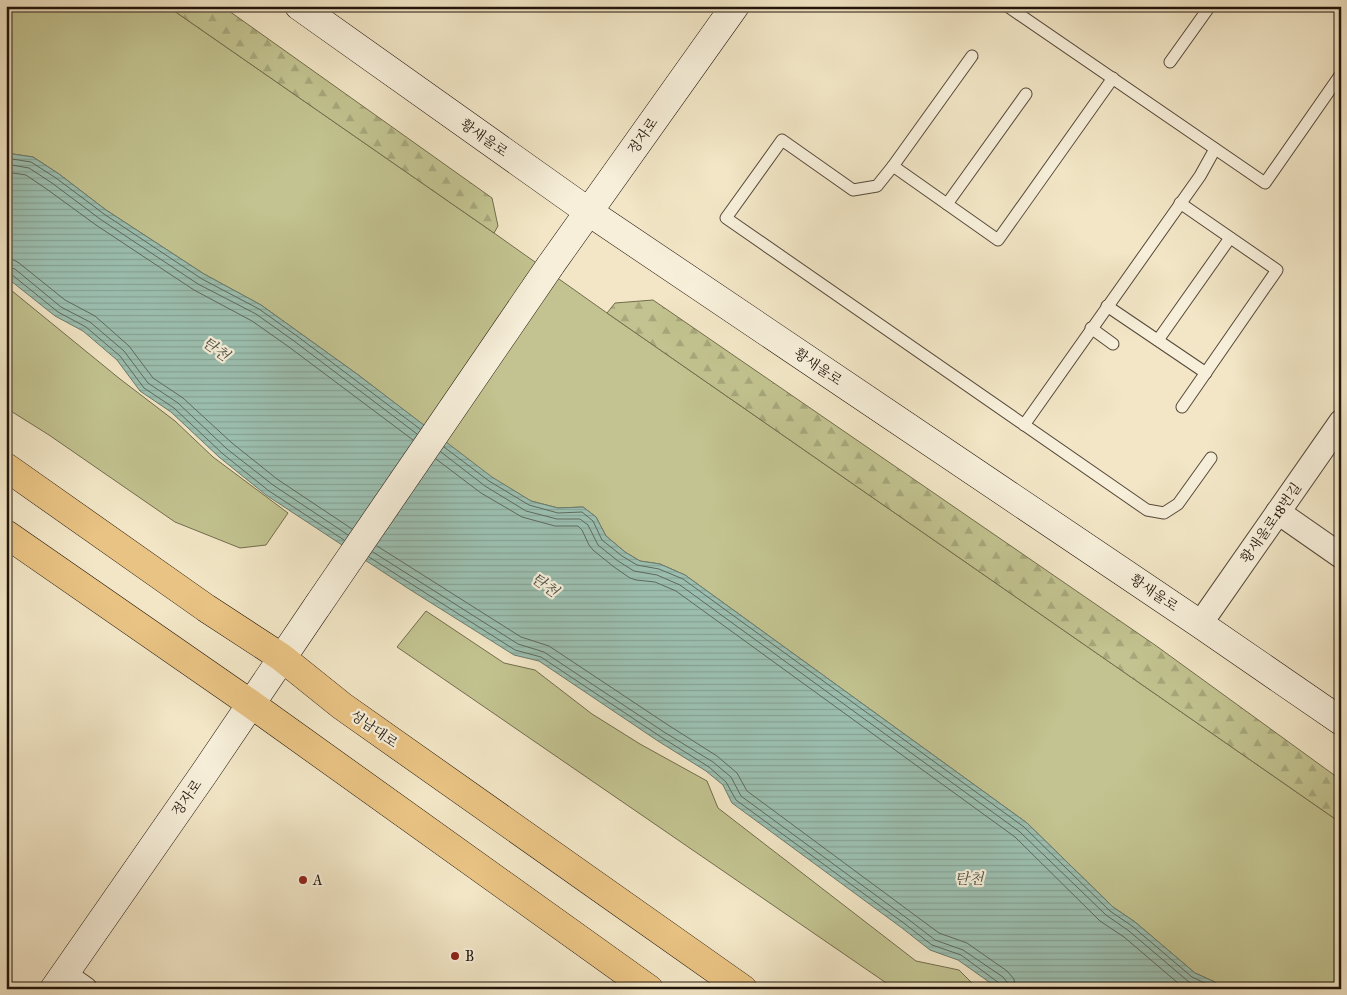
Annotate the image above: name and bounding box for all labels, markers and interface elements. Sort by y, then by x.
street label: 정자로 [624,114,662,157]
street label: 황새울로 [457,116,511,161]
water label: 탄천 [199,333,234,366]
street label: 황새울로 [791,345,846,389]
street label: 황새울로18번길 [1237,480,1305,566]
water label: 탄천 [528,569,563,602]
street label: 황새울로 [1127,571,1182,615]
street label: 성남대로 [347,707,401,752]
street label: 정자로 [168,776,206,819]
water label: 탄천 [955,870,985,888]
place label: A [312,872,323,889]
marker: A [297,874,309,886]
place label: B [465,948,474,965]
marker: B [449,950,461,962]

